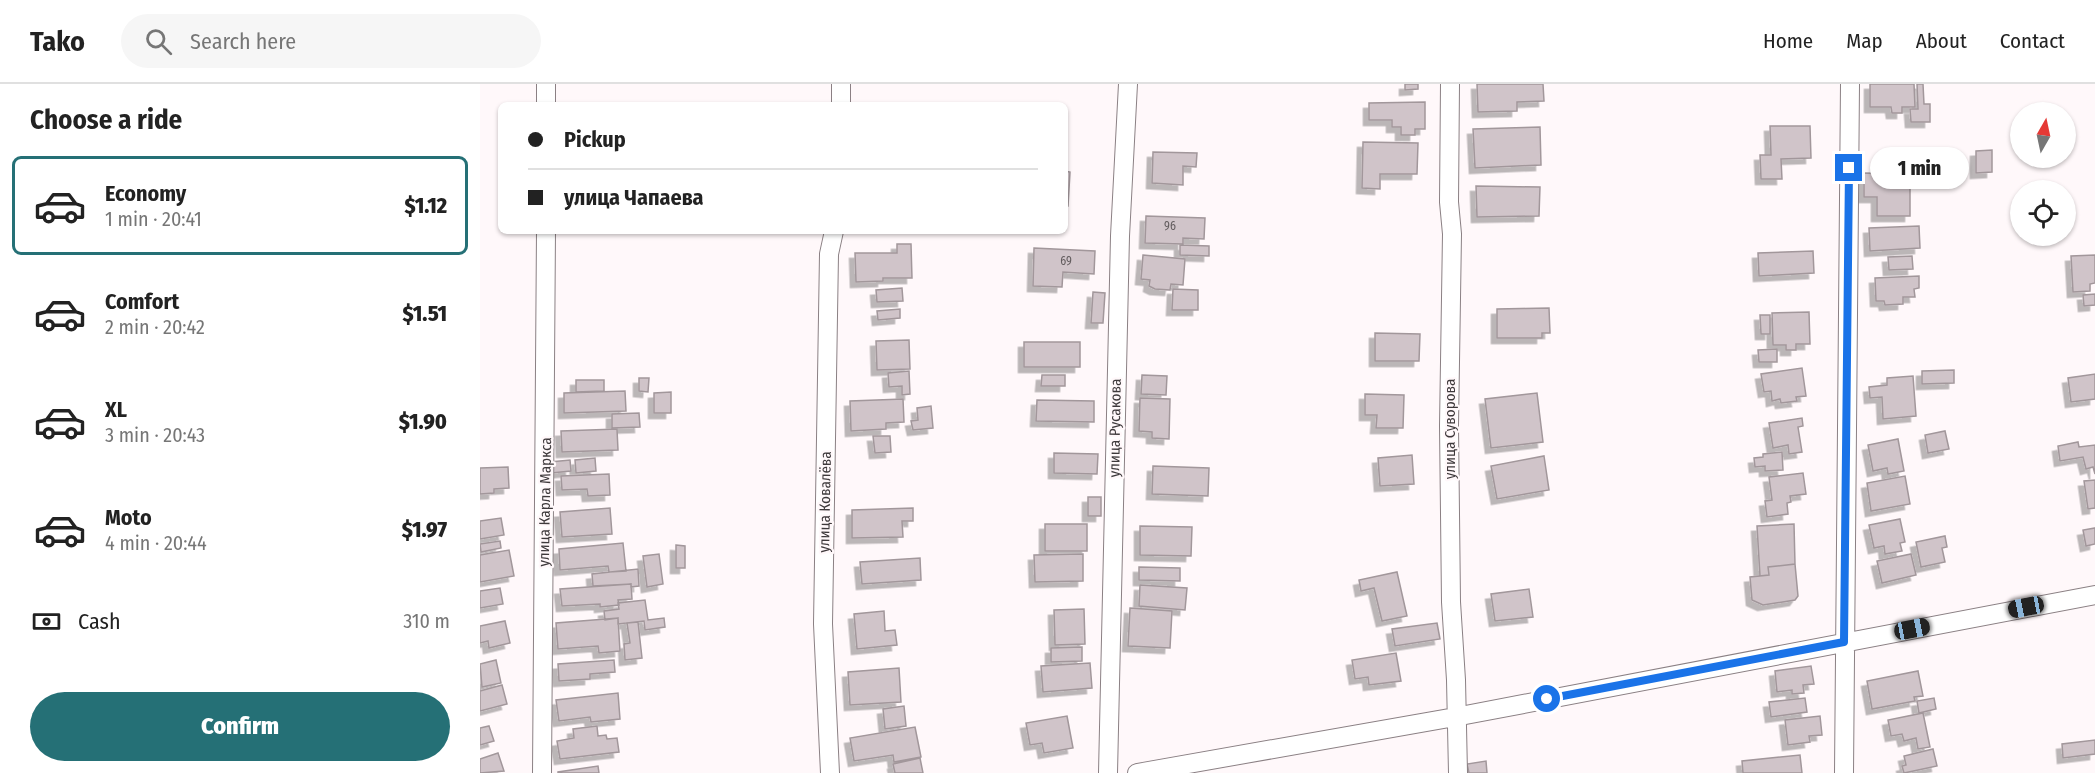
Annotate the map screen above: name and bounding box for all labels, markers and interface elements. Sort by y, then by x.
search box [121,14,541,68]
text: Tako [30,25,85,58]
icon: search [142,25,175,58]
text: Search here [190,28,296,55]
text: Home [1763,28,1813,54]
text: Map [1846,28,1883,54]
text: About [1916,28,1967,54]
text: Contact [2000,28,2065,54]
north arrow [2010,102,2076,168]
map controls [2010,102,2076,246]
text: Choose a ride [30,104,182,136]
text: Pickup [564,126,626,153]
callout: 1 min [1870,147,1969,189]
route end [1835,154,1862,181]
text: 1 min [1898,156,1941,180]
icon: car [33,179,87,233]
text: Economy [105,180,186,207]
button: locate [2010,180,2076,246]
text: улица Чапаева [564,184,703,211]
text: $1.12 [404,192,447,219]
text: 1 min · 20:41 [105,207,202,231]
house number: 96 [1164,219,1176,233]
house number: 69 [1060,254,1072,268]
icon: car [33,287,87,341]
text: Comfort [105,288,179,315]
text: $1.51 [403,300,447,327]
text: 2 min · 20:42 [105,315,205,339]
street label: улица Русакова [1105,379,1125,477]
street label: улица Суворова [1441,379,1459,479]
icon: car [33,395,87,449]
text: XL [105,396,127,423]
text: $1.90 [399,408,447,435]
text: 3 min · 20:43 [105,423,205,447]
street label: улица Карла Маркса [535,437,555,567]
street label: улица Ковалёва [815,451,835,553]
icon: car [33,503,87,557]
text: Moto [105,504,152,531]
text: $1.97 [402,516,447,543]
text: 4 min · 20:44 [105,531,207,555]
car [2007,595,2045,619]
icon: cash [30,605,63,638]
text: Cash [78,608,121,635]
text: 310 m [403,609,450,633]
car [1893,617,1931,641]
route start [1533,685,1560,712]
button: Confirm [30,692,450,761]

